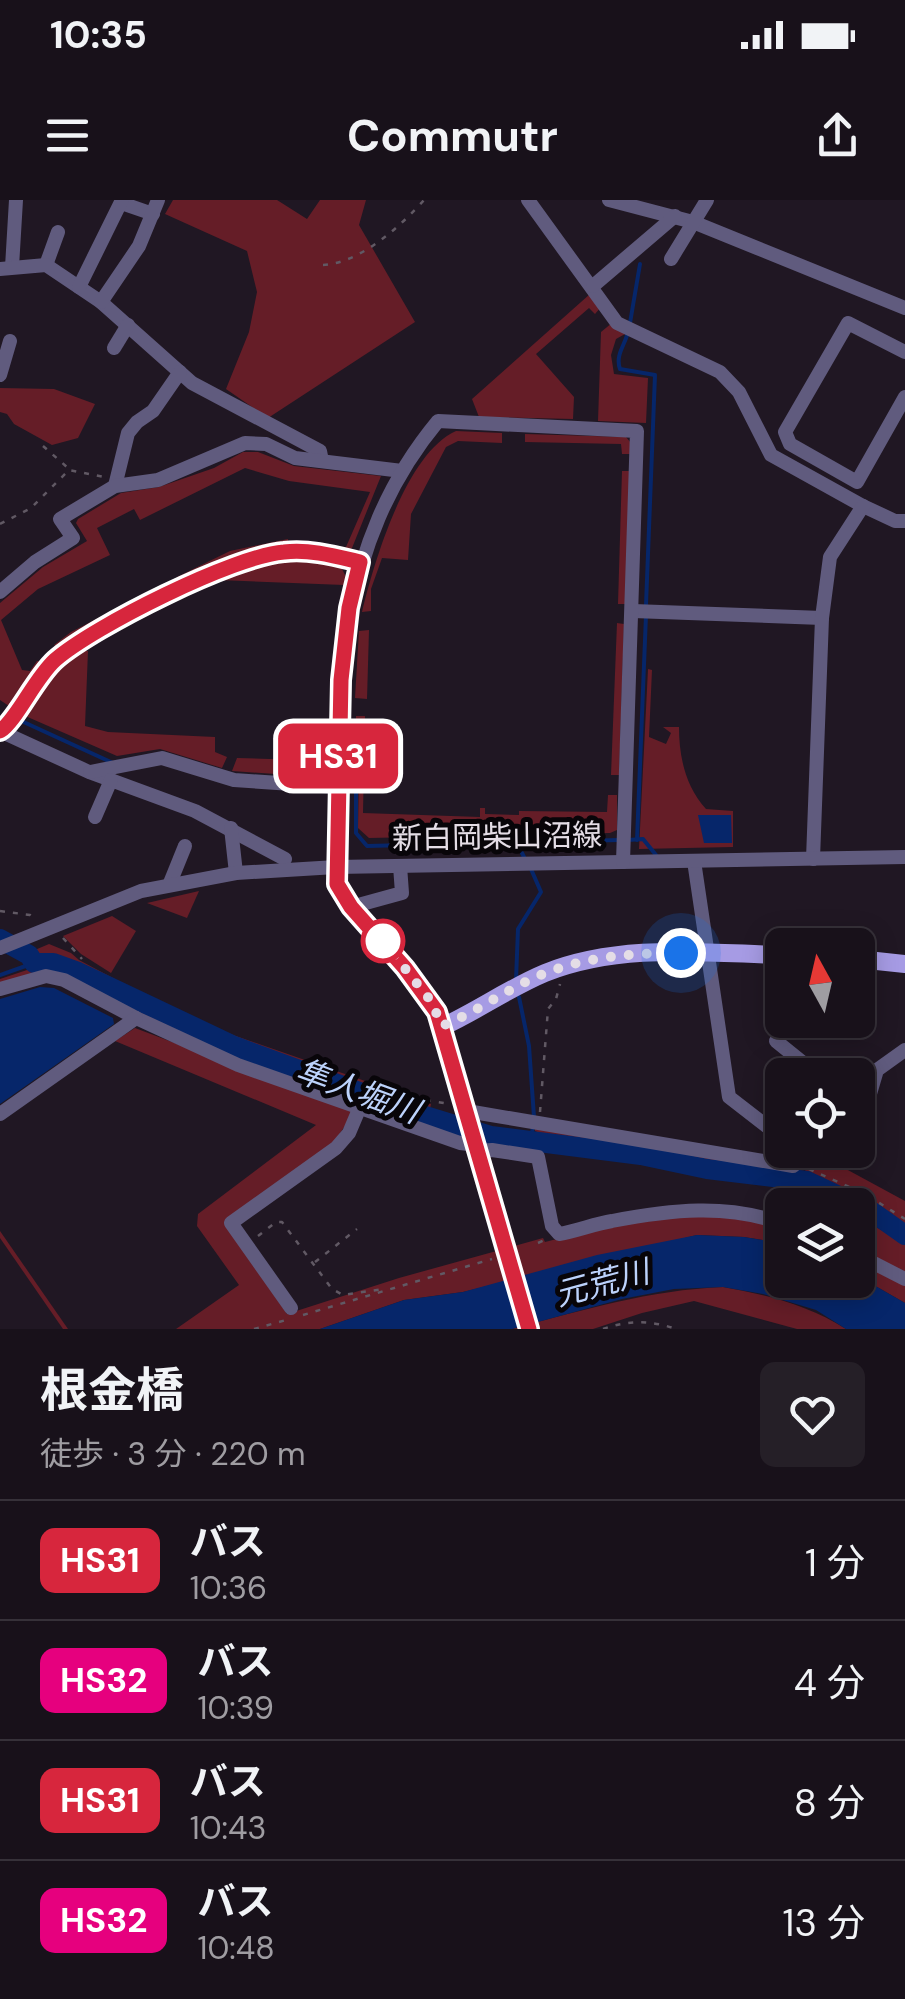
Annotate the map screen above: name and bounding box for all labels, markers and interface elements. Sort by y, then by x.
text: 10:35 [50,10,147,60]
text: Commutr [347,106,558,165]
icon: menu [40,108,95,163]
icon: share [810,108,865,163]
line badge: HS31 [268,724,408,788]
text: HS31 [298,733,378,779]
street label: 新白岡柴山沼線 [392,815,602,858]
unlabelled marker [362,920,404,962]
your location [656,928,706,978]
north arrow [765,928,875,1038]
map controls [765,928,875,1298]
water label: 隼人堀川 [291,1049,428,1134]
button: locate [765,1058,875,1168]
button: layers [765,1188,875,1298]
water label: 元荒川 [550,1250,657,1316]
text: 根金橋 [40,1359,184,1422]
button: heart [760,1362,865,1467]
text: 徒歩 · 3 分 · 220 m [40,1433,306,1475]
text: バス [190,1517,266,1567]
text: HS31 [60,1537,140,1583]
text: 1 分 [805,1538,865,1588]
text: 10:36 [190,1567,267,1609]
text: バス [197,1637,273,1687]
text: HS32 [60,1657,147,1703]
text: 4 分 [794,1658,865,1708]
text: 10:39 [197,1687,274,1729]
text: バス [190,1757,266,1807]
text: HS31 [60,1777,140,1823]
text: 8 分 [794,1778,865,1828]
text: 10:43 [190,1807,266,1849]
text: バス [197,1877,273,1927]
text: HS32 [60,1897,147,1943]
text: 13 分 [783,1898,865,1948]
text: 10:48 [197,1927,275,1969]

